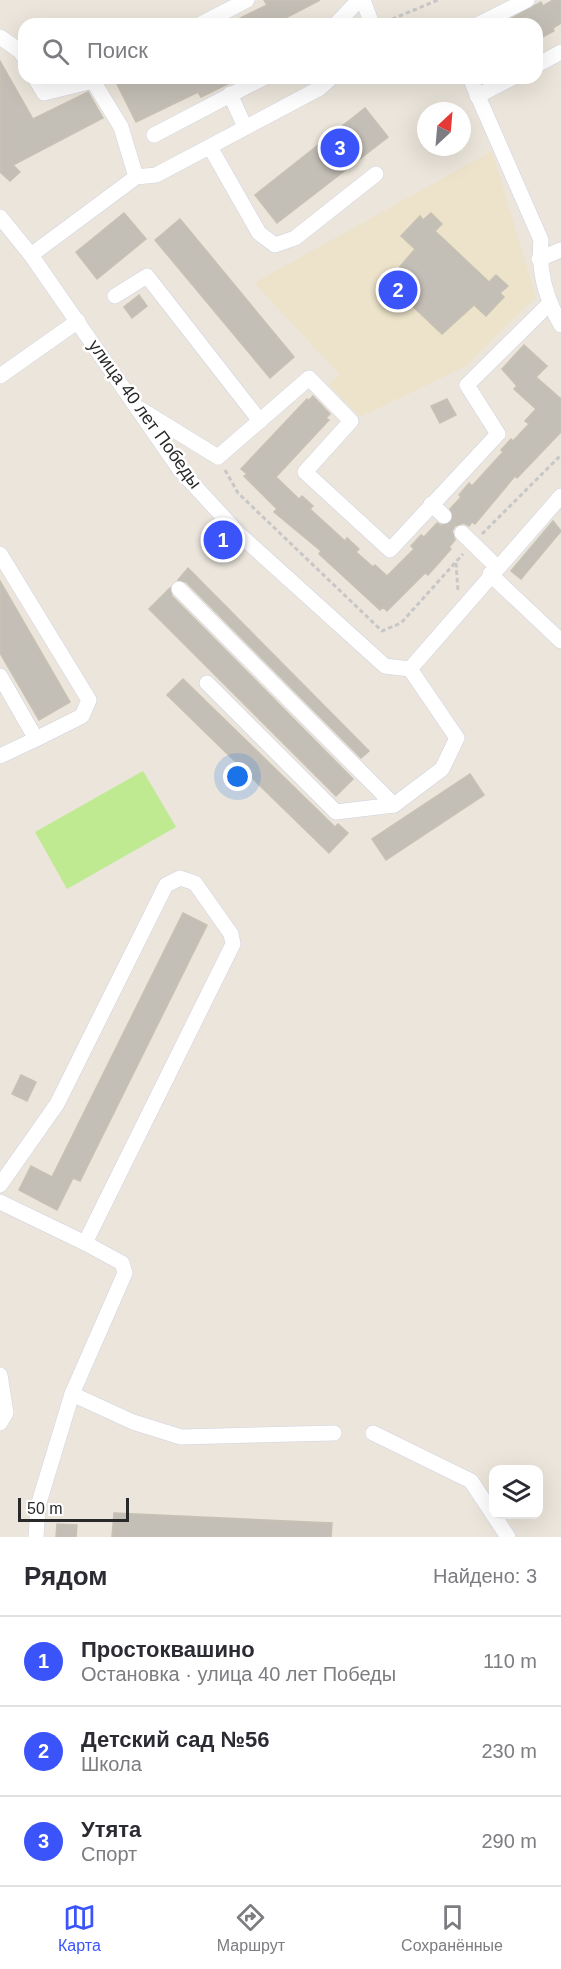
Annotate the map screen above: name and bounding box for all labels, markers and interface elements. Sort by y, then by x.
search box [18,18,543,84]
icon: search [39,35,72,68]
text: Поиск [87,38,148,63]
north arrow [417,102,471,156]
pin: 3 [320,126,360,170]
pin: 2 [378,268,418,312]
street label: улица 40 лет Победы [84,336,206,492]
pin: 1 [204,518,242,562]
your location [223,762,252,791]
map controls [489,1465,543,1519]
button: layers [489,1465,543,1519]
scale bar [18,1495,129,1522]
text: 50 m [27,1500,63,1517]
text: Рядом [24,1561,107,1591]
text: Найдено: 3 [433,1565,537,1587]
text: Простоквашино [81,1637,255,1662]
text: 1 [38,1650,49,1672]
text: 110 m [483,1650,537,1672]
text: Остановка · улица 40 лет Победы [81,1663,396,1685]
text: Детский сад №56 [81,1727,270,1752]
text: 2 [38,1740,49,1762]
text: 230 m [481,1740,537,1762]
text: Школа [81,1753,142,1775]
text: Утята [81,1817,141,1842]
text: 3 [38,1830,49,1852]
text: 290 m [481,1830,537,1852]
text: Спорт [81,1843,137,1865]
tab: Карта [58,1901,101,1955]
tab: Маршрут [217,1901,285,1955]
tab: Сохранённые [401,1901,503,1955]

